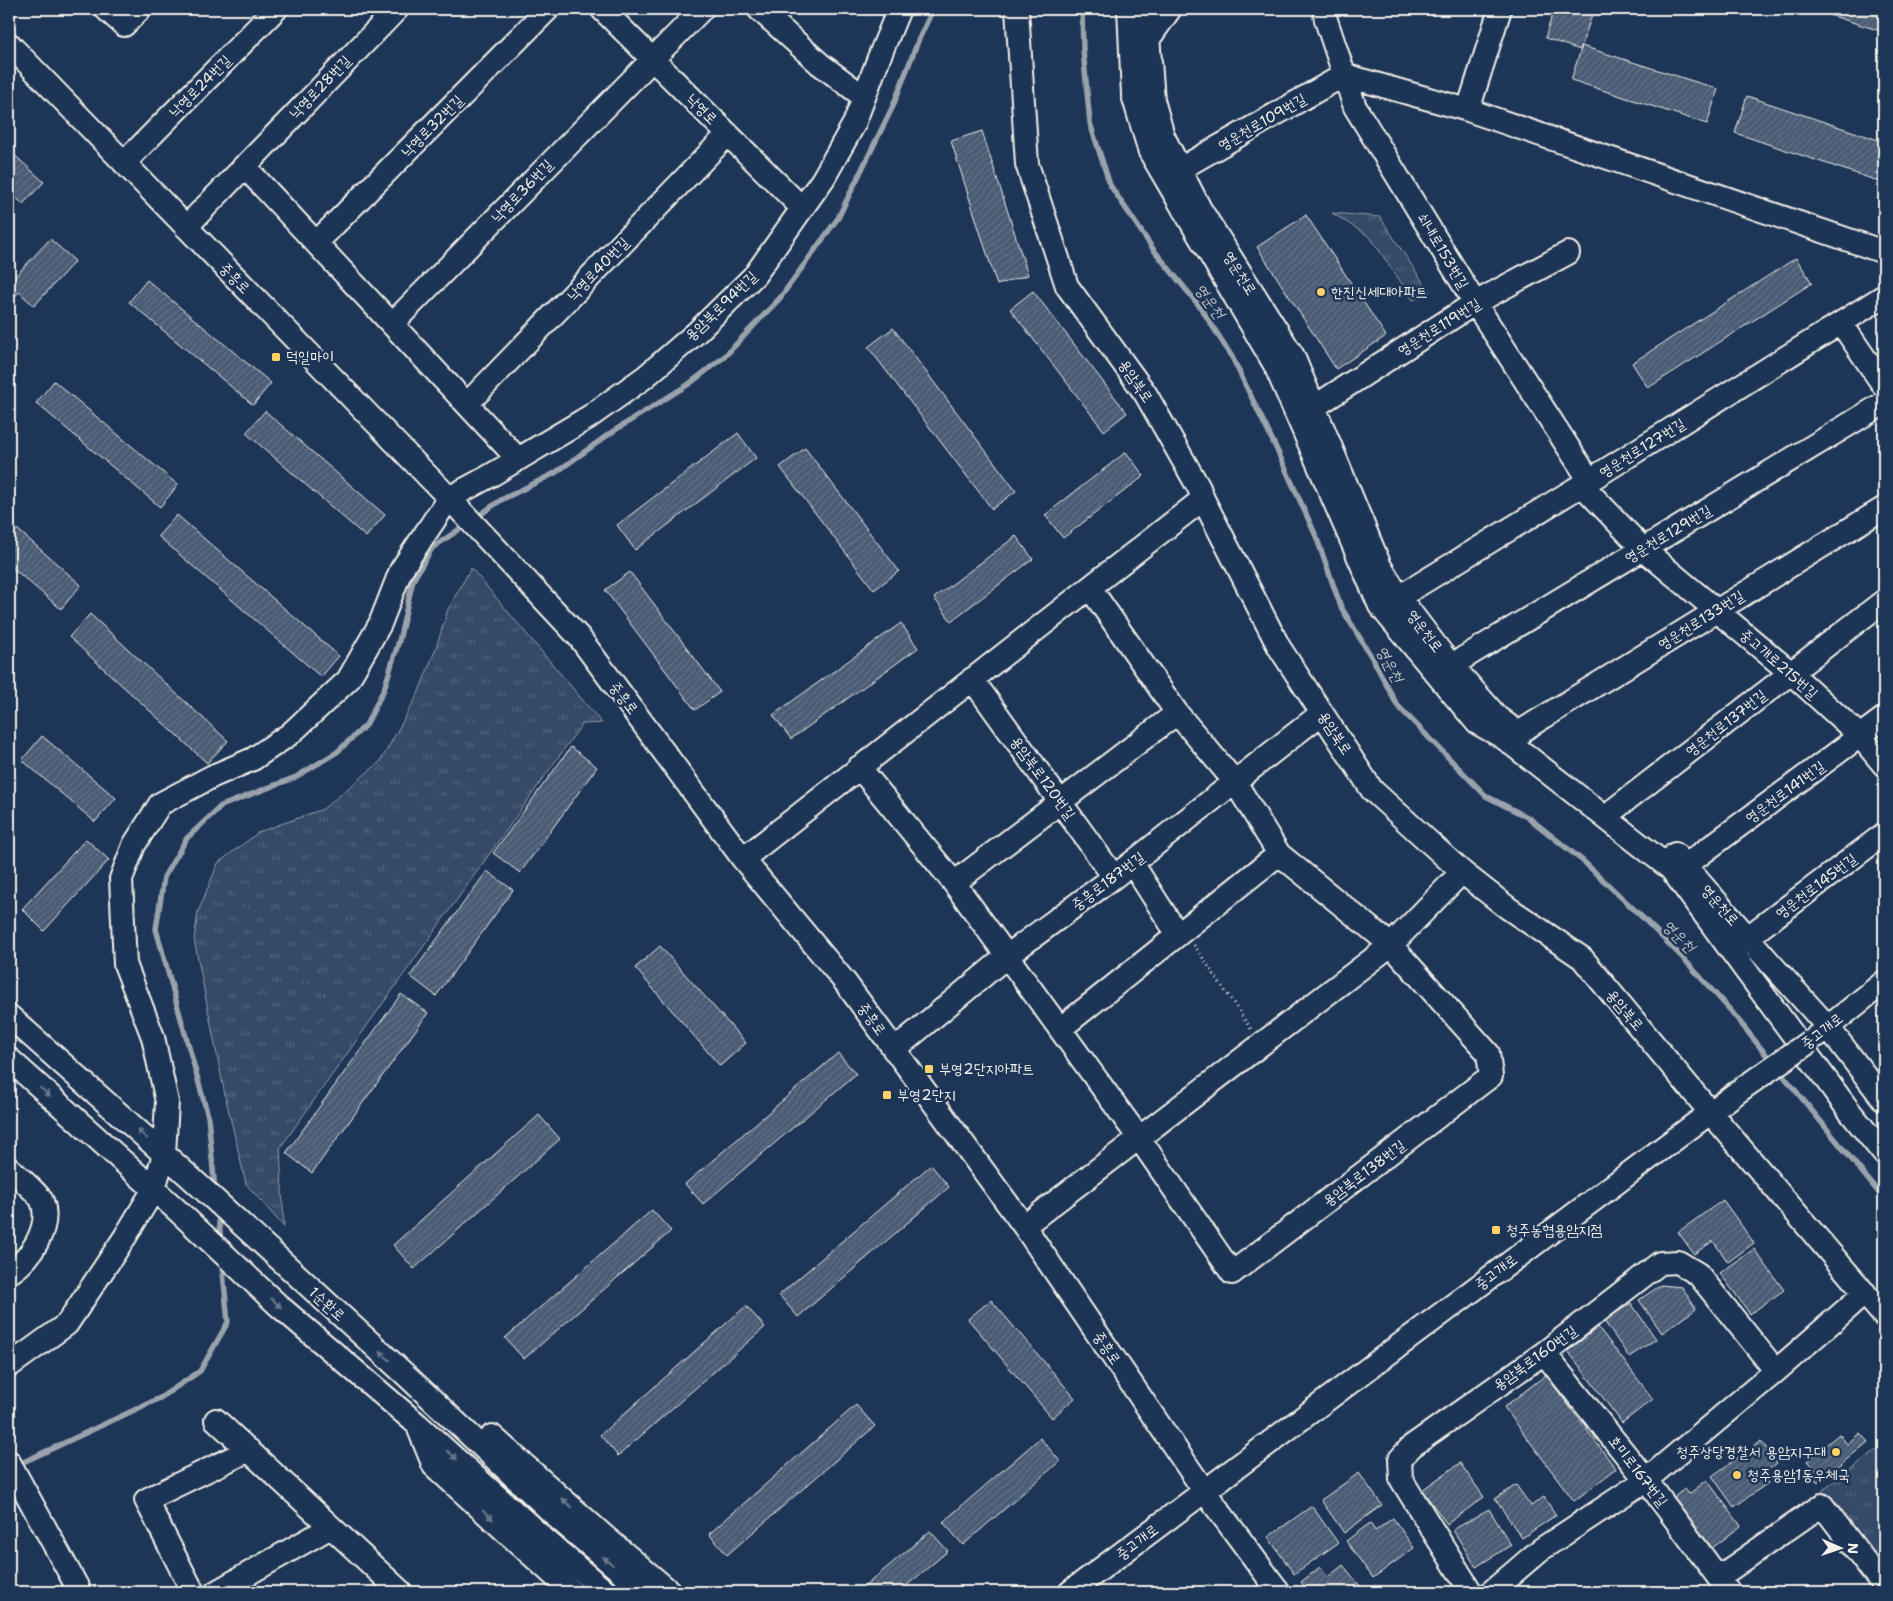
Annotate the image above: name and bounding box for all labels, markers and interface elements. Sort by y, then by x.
street label: 낙영로24번길 [165,51,235,121]
street label: 낙영로28번길 [285,51,355,123]
street label: 낙영로 [682,89,722,129]
street label: 영운천로109번길 [1214,89,1310,155]
street label: 낙영로32번길 [397,91,467,161]
street label: 낙영로36번길 [487,155,557,227]
street label: 쇠내로153번길 [1412,209,1474,293]
street label: 낙영로40번길 [563,233,633,305]
street label: 영운천로 [1219,247,1261,299]
street label: 중흥로 [215,258,255,298]
street label: 용암북로94번길 [681,267,761,345]
water label: 영운천 [1190,279,1231,325]
place label: 한진신세대아파트 [1331,282,1428,302]
marker: 한진신세대아파트 [1315,286,1327,298]
street label: 영운천로119번길 [1394,294,1484,360]
place label: 덕일마이 [286,347,334,367]
marker: 덕일마이 [270,351,282,363]
street label: 용암북로 [1114,355,1158,407]
street label: 영운천로127번길 [1595,414,1689,482]
street label: 영운천로129번길 [1621,500,1715,568]
street label: 영운천로133번길 [1654,586,1748,654]
street label: 영운천로 [1402,606,1448,656]
street label: 중고개로215번길 [1736,625,1822,703]
water label: 영운천 [1372,642,1409,688]
street label: 중흥로 [605,678,643,718]
street label: 영운천로137번길 [1681,685,1771,761]
street label: 용암북로 [1313,707,1357,759]
street label: 용암북로120번길 [1006,732,1080,824]
street label: 영운천로141번길 [1741,756,1829,828]
street label: 중흥로187번길 [1067,847,1149,915]
street label: 영운천로145번길 [1771,849,1861,923]
street label: 영운천로 [1697,880,1743,930]
water label: 영운천 [1658,915,1702,959]
street label: 용암북로 [1602,985,1648,1035]
street label: 중흥로 [853,998,891,1040]
street label: 중고개로 [1797,1008,1847,1054]
place label: 부영2단지아파트 [939,1059,1034,1079]
marker: 부영2단지아파트 [923,1063,935,1075]
place label: 부영2단지 [897,1085,956,1105]
one-way arrow [39,1086,51,1098]
marker: 부영2단지 [881,1089,893,1101]
one-way arrow [136,1128,148,1140]
street label: 용암북로138번길 [1319,1135,1409,1211]
place label: 청주농협용암지점 [1506,1220,1603,1240]
marker: 청주농협용암지점 [1490,1224,1502,1236]
street label: 중고개로 [1471,1249,1521,1295]
street label: 1순환로 [305,1282,349,1326]
one-way arrow [270,1297,282,1309]
street label: 용암북로160번길 [1489,1321,1581,1395]
street label: 중흥로 [1089,1327,1125,1369]
one-way arrow [379,1351,391,1362]
street label: 호미로167번길 [1604,1431,1672,1511]
place label: 청주상당경찰서 용암지구대 [1676,1442,1826,1462]
marker: 청주상당경찰서 용암지구대 [1830,1446,1842,1458]
one-way arrow [445,1449,457,1461]
place label: 청주용암1동우체국 [1747,1465,1850,1485]
marker: 청주용암1동우체국 [1731,1469,1743,1481]
one-way arrow [562,1497,574,1509]
one-way arrow [482,1509,494,1521]
street label: 중고개로 [1112,1519,1162,1565]
north arrow [1816,1524,1866,1574]
text: N [1844,1543,1862,1554]
one-way arrow [602,1555,615,1566]

